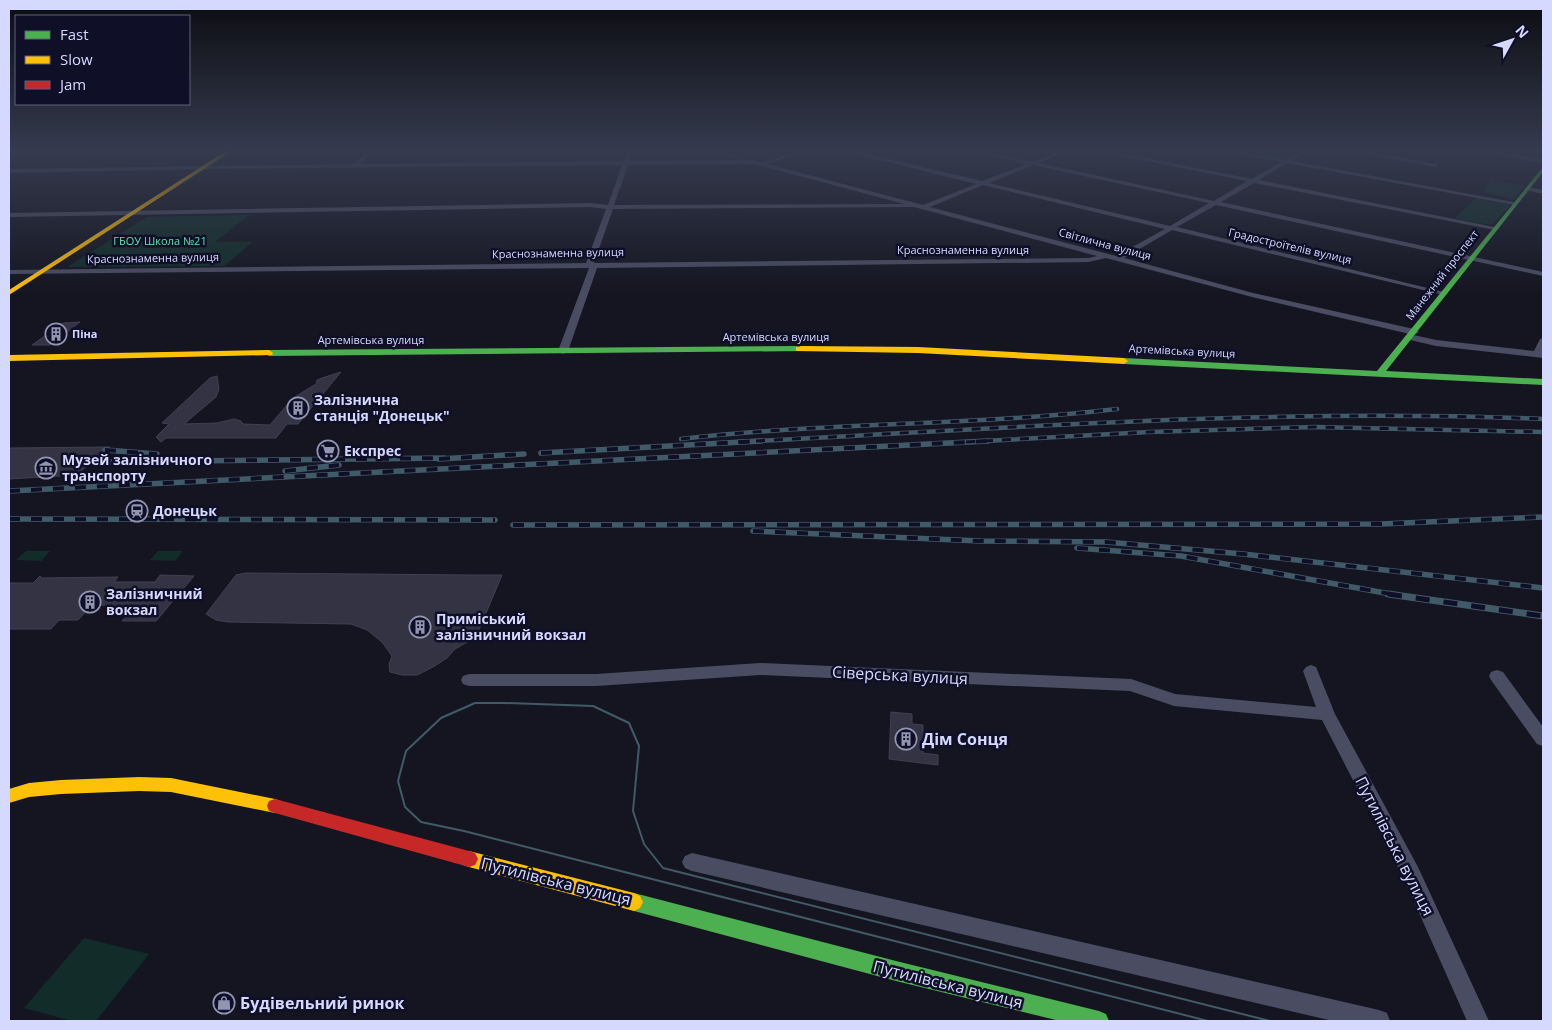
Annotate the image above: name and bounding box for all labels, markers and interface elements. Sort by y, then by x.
legend [15,15,190,105]
north arrow [1487,15,1537,65]
text: N [1511,21,1533,42]
text: Fast [60,24,89,44]
text: Slow [60,49,93,69]
text: Jam [58,74,86,94]
street label: Світлична вулиця [1057,224,1153,263]
street label: Градостроїтелiв вулиця [1227,224,1353,267]
street label: Манежний проспект [1402,227,1481,323]
park label: ГБОУ Школа №21 [113,233,207,248]
street label: Краснознаменна вулиця [897,242,1029,257]
street label: Краснознаменна вулиця [492,244,624,261]
street label: Краснознаменна вулиця [87,249,219,266]
building icon: Піна [44,322,68,346]
place label: Піна [72,326,97,341]
street label: Артемівська вулиця [723,329,829,344]
street label: Артемівська вулиця [318,332,424,347]
street label: Артемівська вулиця [1128,340,1236,361]
place label: Залізнична станція "Донецьк" [314,390,450,425]
building icon: Залізнична станція "Донецьк" [286,396,310,420]
supermarket icon: Експрес [316,439,340,463]
place label: Експрес [344,441,401,460]
place label: Музей залізничного транспорту [62,450,212,485]
museum icon: Музей залізничного транспорту [34,456,58,480]
station icon: Донецьк [125,499,149,523]
place label: Донецьк [153,501,217,520]
place label: Залізничний вокзал [106,584,203,619]
building icon: Залізничний вокзал [78,590,102,614]
place label: Приміський залізничний вокзал [436,609,586,644]
building icon: Приміський залізничний вокзал [408,615,432,639]
street label: Сіверська вулиця [832,660,968,690]
building icon: Дім Сонця [894,727,918,751]
place label: Дім Сонця [922,728,1008,750]
street label: Путилівська вулиця [1350,773,1440,919]
street label: Путилівська вулиця [479,852,633,910]
street label: Путилівська вулиця [871,955,1025,1013]
shop icon: Будівельний ринок [212,991,236,1015]
place label: Будівельний ринок [240,992,404,1014]

